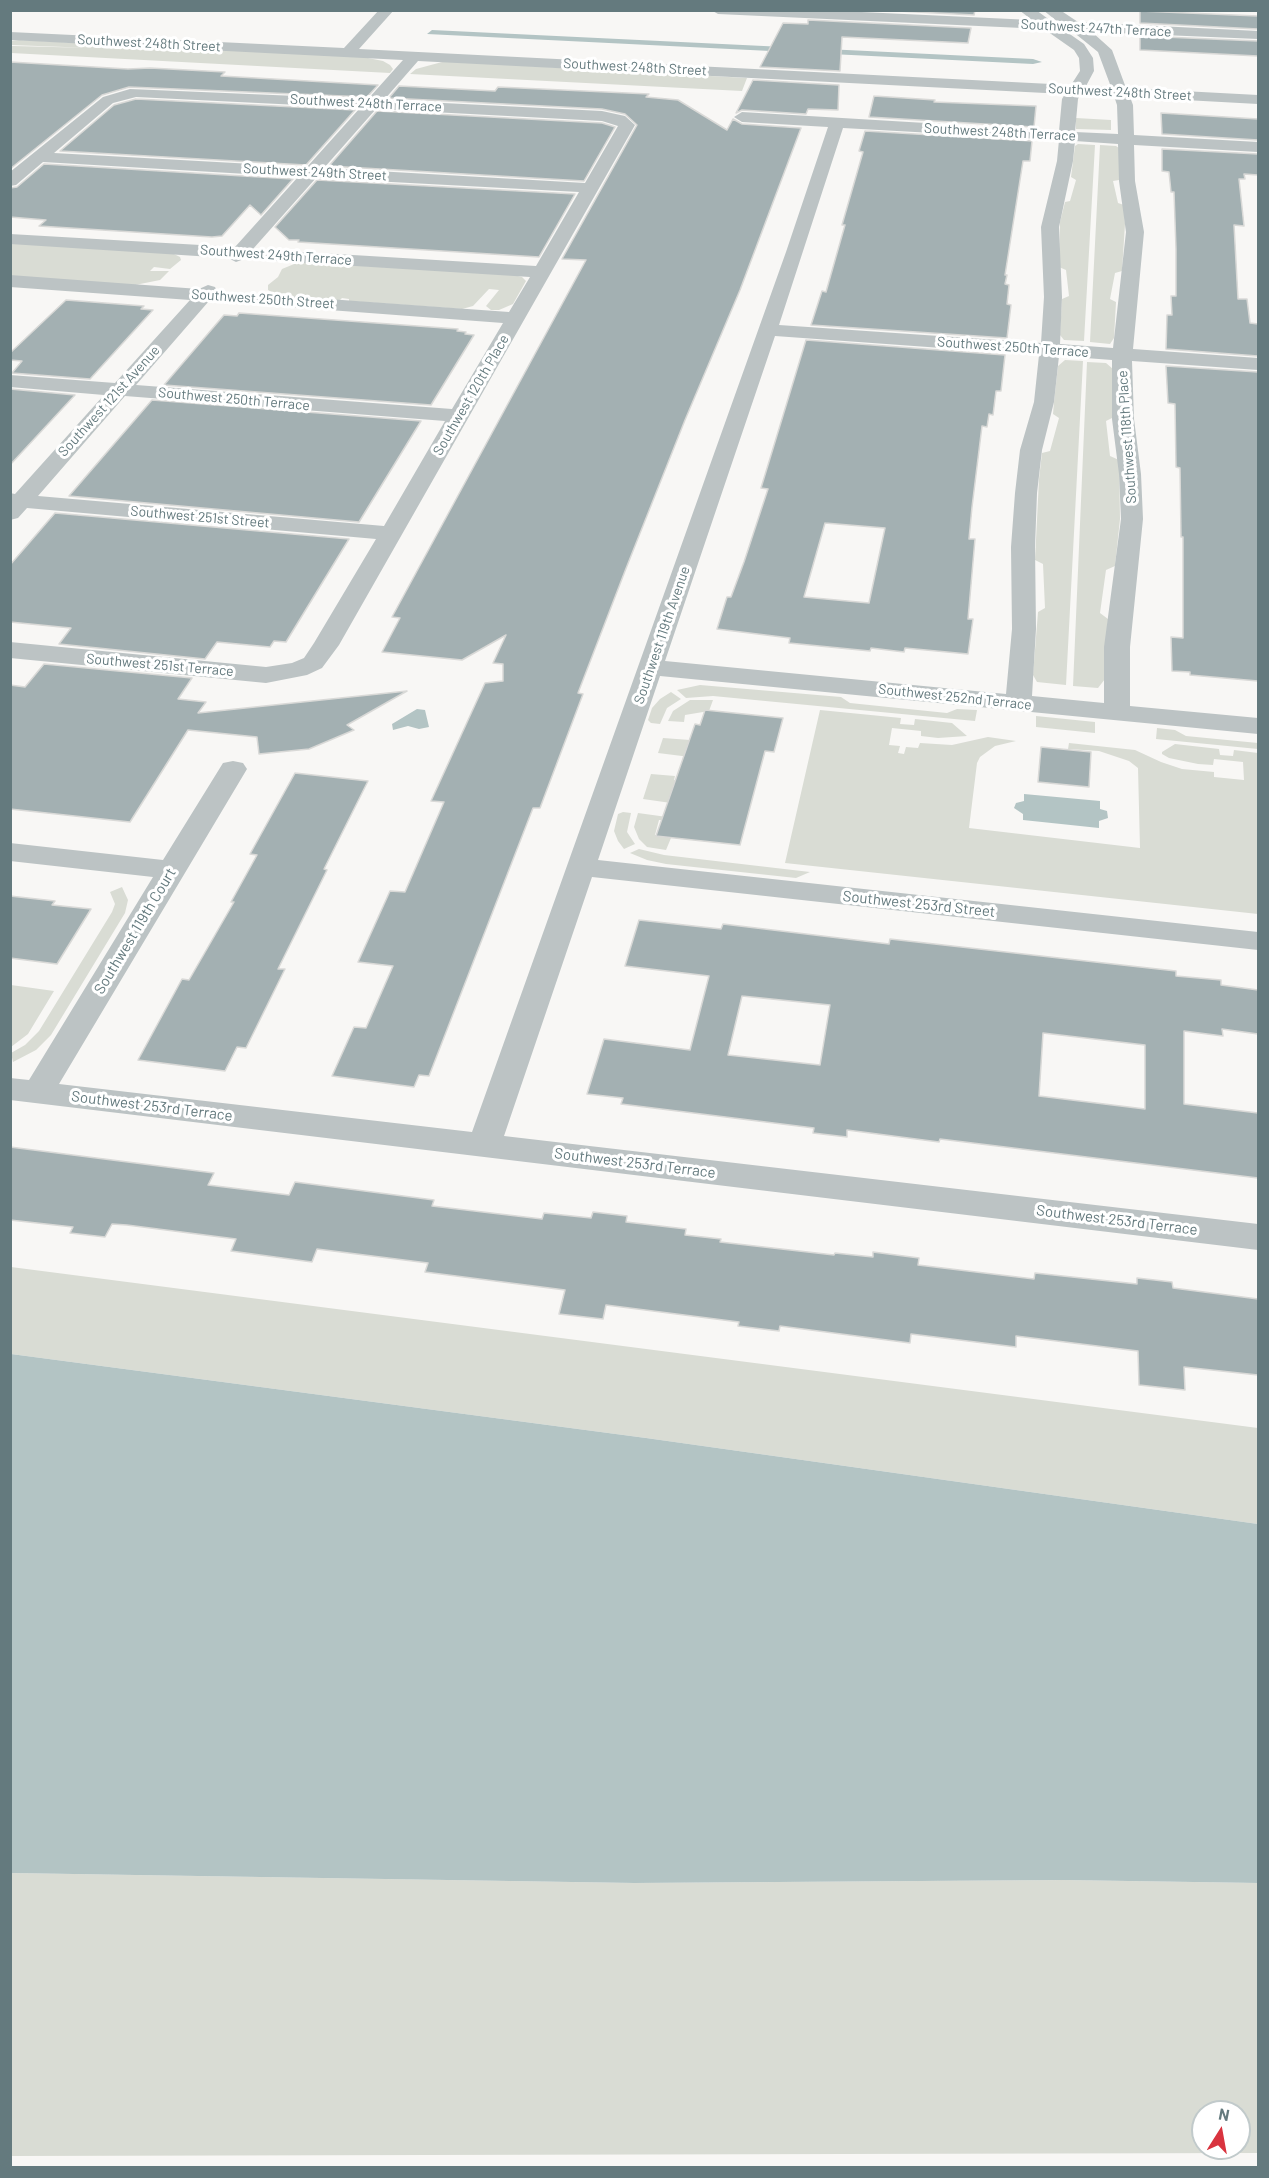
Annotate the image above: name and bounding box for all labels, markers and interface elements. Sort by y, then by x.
street label: Southwest 247th Terrace [1020,16,1172,40]
street label: Southwest 248th Street [77,31,221,55]
street label: Southwest 248th Street [563,55,707,79]
street label: Southwest 248th Street [1048,80,1192,104]
street label: Southwest 248th Terrace [290,91,442,115]
street label: Southwest 248th Terrace [924,120,1076,144]
street label: Southwest 249th Street [243,160,387,184]
street label: Southwest 249th Terrace [200,241,352,269]
street label: Southwest 250th Street [191,286,335,312]
street label: Southwest 120th Place [430,332,512,458]
street label: Southwest 250th Terrace [937,333,1089,361]
street label: Southwest 121st Avenue [55,342,163,460]
street label: Southwest 118th Place [1114,370,1140,504]
street label: Southwest 250th Terrace [157,384,311,414]
street label: Southwest 251st Street [130,503,270,531]
street label: Southwest 119th Avenue [631,564,693,706]
street label: Southwest 251st Terrace [86,650,234,680]
street label: Southwest 252nd Terrace [877,681,1033,713]
street label: Southwest 119th Court [90,865,180,997]
street label: Southwest 253rd Street [842,887,996,921]
street label: Southwest 253rd Terrace [70,1087,234,1125]
street label: Southwest 253rd Terrace [553,1144,717,1182]
street label: Southwest 253rd Terrace [1035,1201,1199,1239]
north arrow [1191,2100,1251,2160]
text: N [1217,2103,1231,2124]

